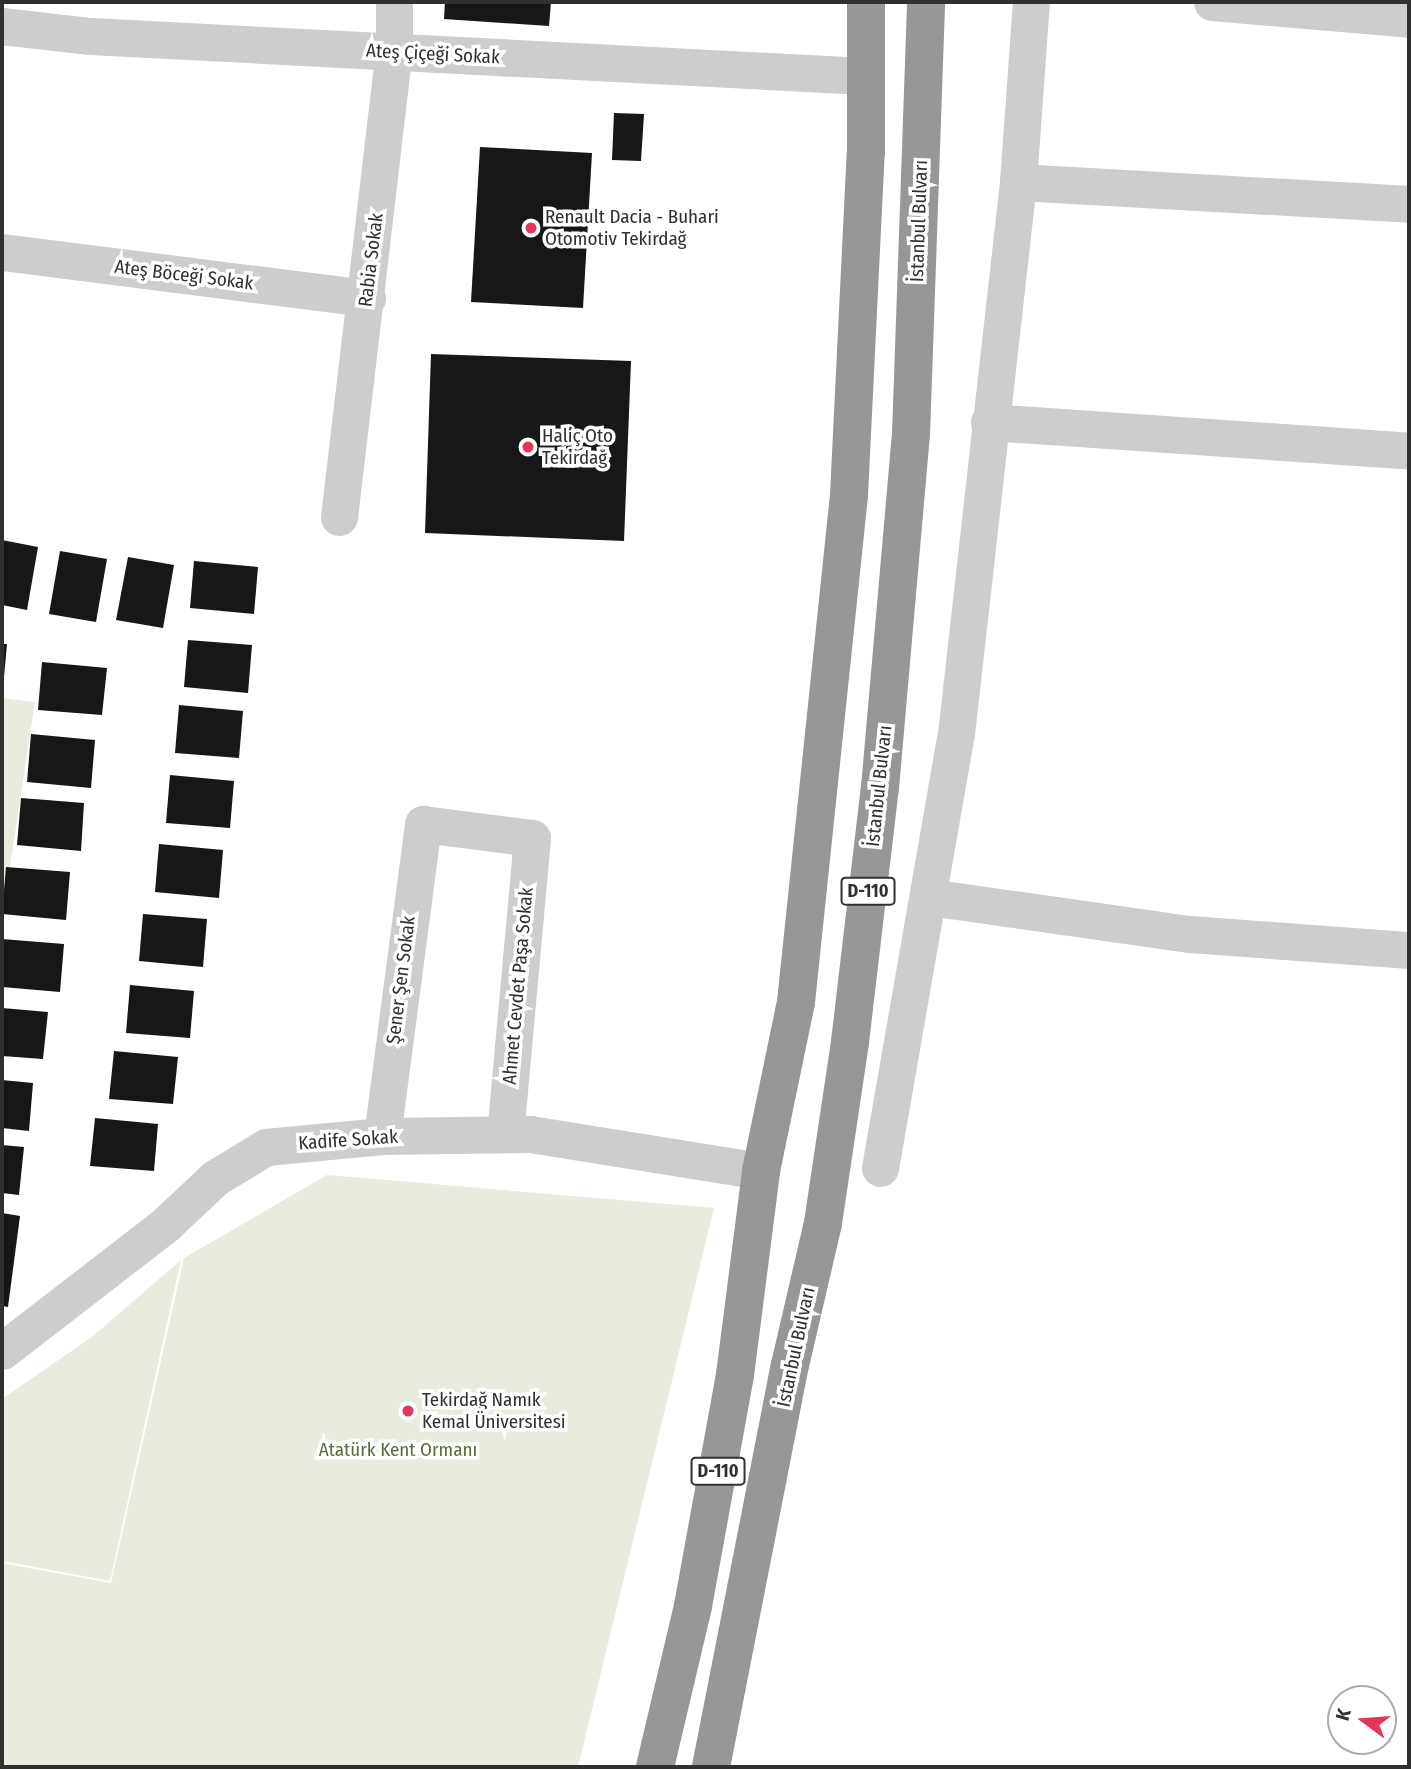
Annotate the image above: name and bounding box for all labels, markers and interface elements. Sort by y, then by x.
street label: Ateş Çiçeği Sokak [366,39,500,69]
street label: İstanbul Bulvarı [905,160,933,282]
place label: Renault Dacia - Buhari Otomotiv Tekirdağ [545,206,719,250]
street label: Rabia Sokak [354,212,388,308]
marker: Renault Dacia - Buhari Otomotiv Tekirdağ [523,220,539,236]
street label: Ateş Böceği Sokak [113,255,255,295]
place label: Haliç Oto Tekirdağ [542,425,613,469]
marker: Haliç Oto Tekirdağ [520,439,536,455]
street label: İstanbul Bulvarı [861,724,897,848]
road number: D-110 [840,876,896,906]
street label: Ahmet Cevdet Paşa Sokak [498,886,538,1086]
street label: Şener Şen Sokak [382,915,420,1045]
street label: Kadife Sokak [297,1125,399,1155]
street label: İstanbul Bulvarı [772,1285,820,1409]
place label: Tekirdağ Namık Kemal Üniversitesi [422,1389,566,1433]
marker: Tekirdağ Namık Kemal Üniversitesi [400,1403,416,1419]
park label: Atatürk Kent Ormanı [319,1439,477,1461]
road number: D-110 [690,1456,746,1486]
north arrow [1327,1685,1397,1755]
text: K [1331,1706,1356,1723]

